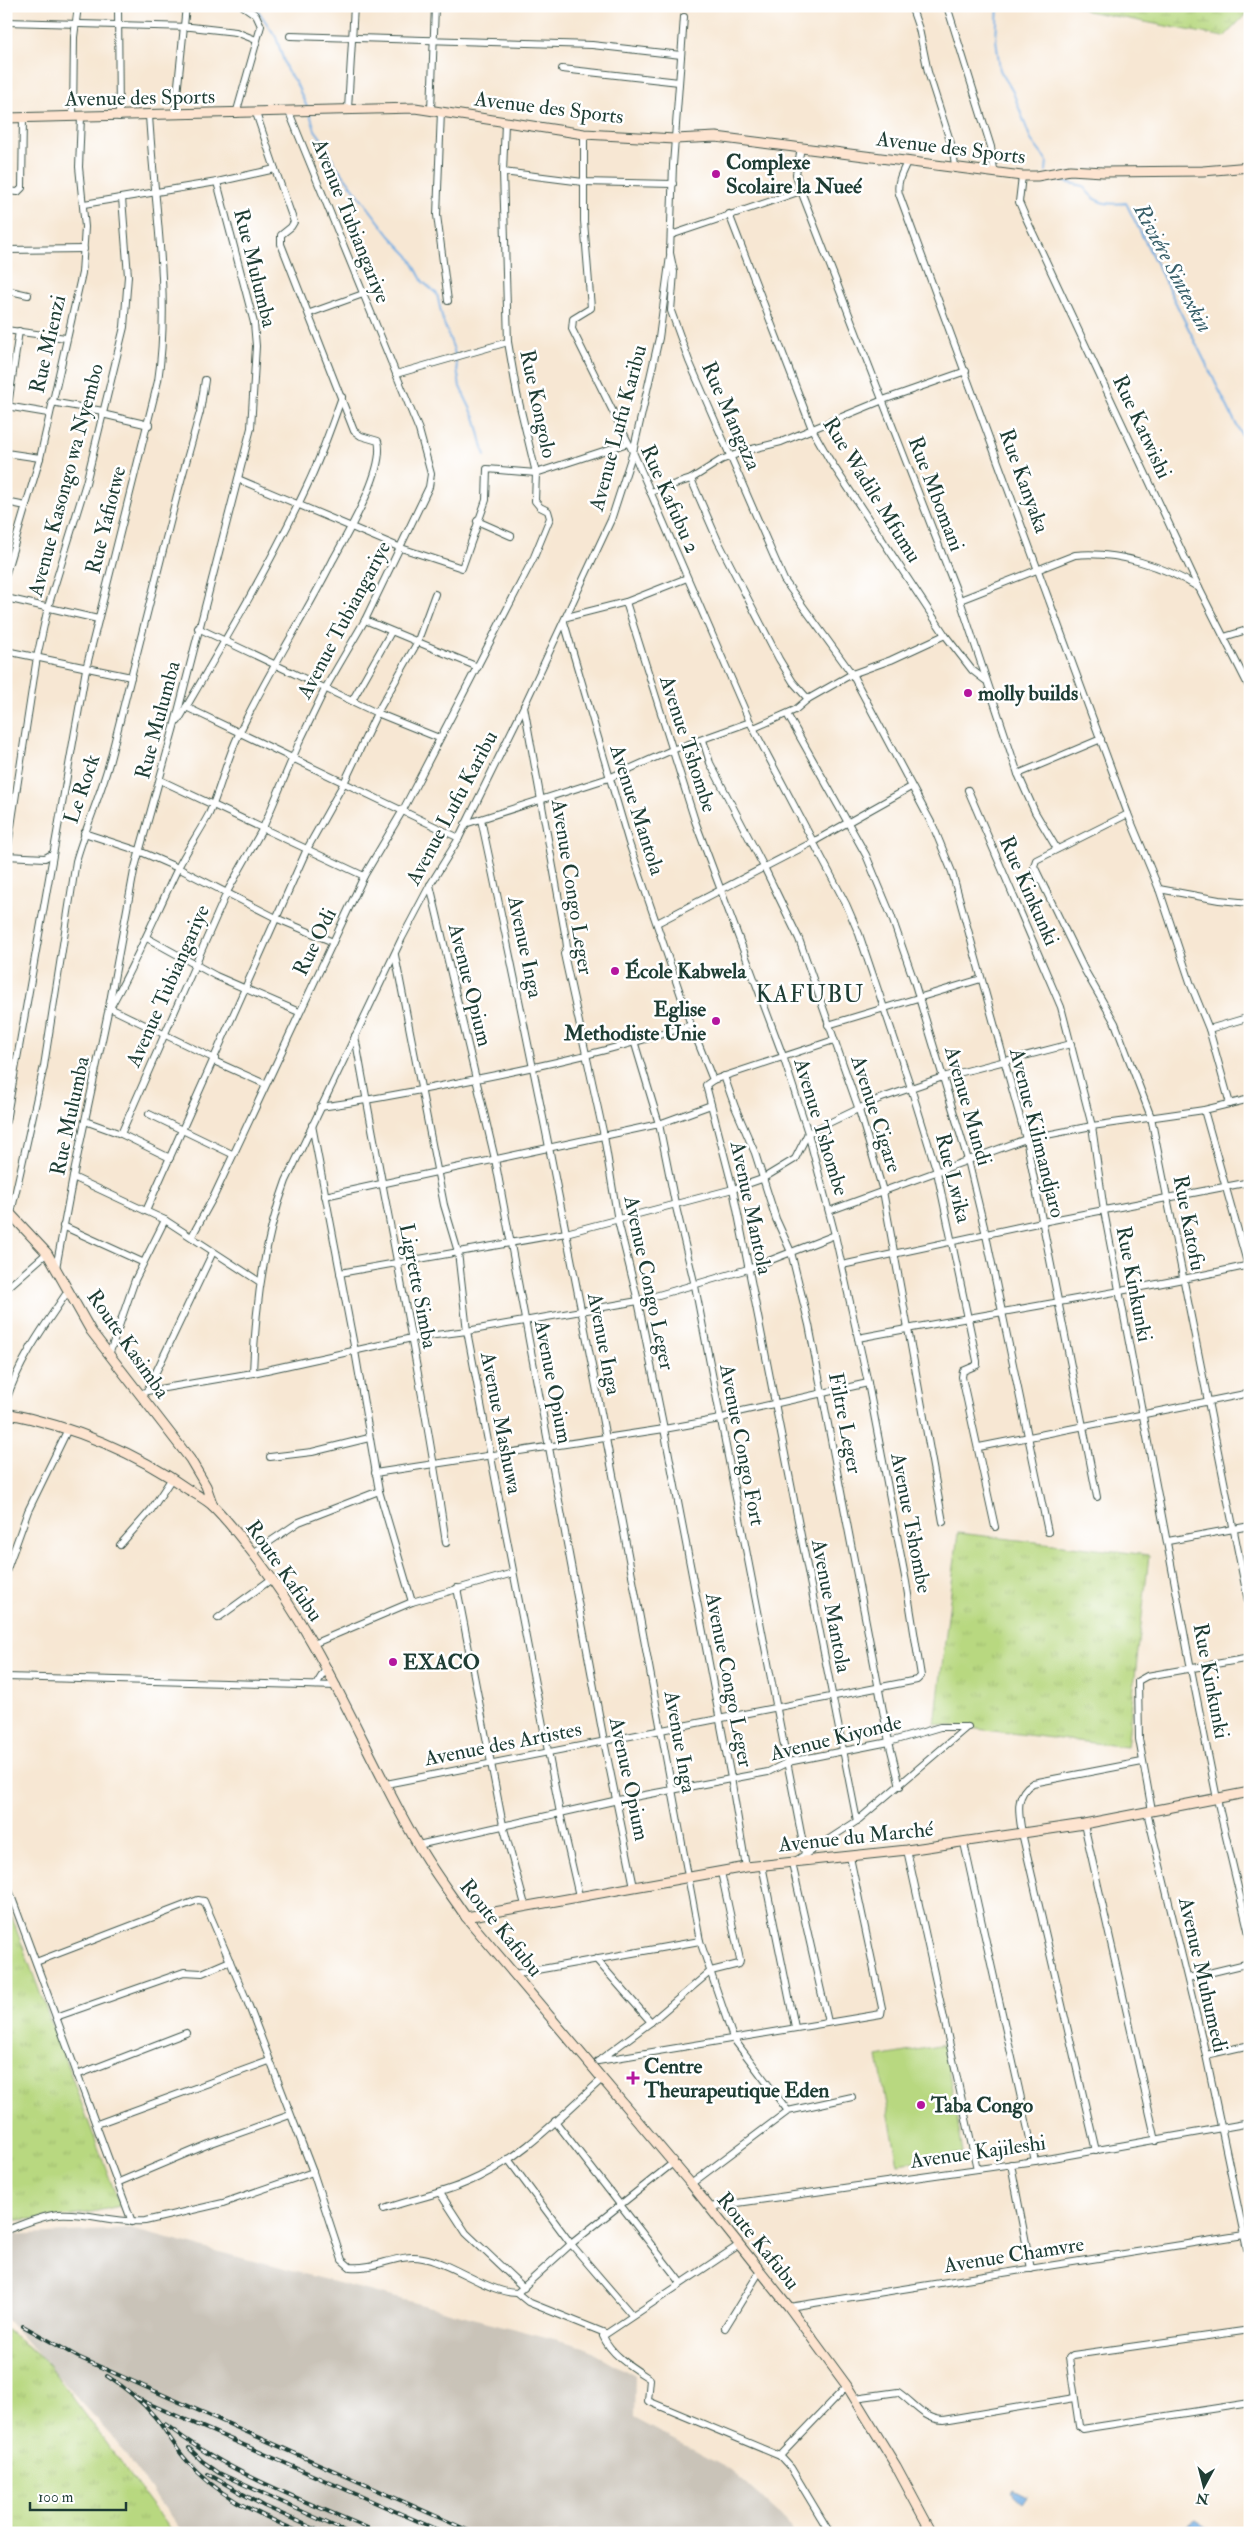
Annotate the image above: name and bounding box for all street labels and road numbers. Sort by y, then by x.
street label: Avenue des Sports [64,83,215,113]
street label: Avenue des Sports [472,85,625,131]
street label: Avenue des Sports [874,125,1027,171]
street label: Avenue Tubiangariye [305,134,396,307]
street label: Rue Mulumba [227,206,283,330]
street label: Rue Mienzi [24,292,72,396]
street label: Avenue Lufu Karibu [583,342,653,515]
street label: Rue Kongolo [513,347,563,461]
street label: Rue Mangaza [695,357,767,475]
street label: Avenue Kasongo wa Nyembo [22,360,110,600]
street label: Rue Katwishi [1106,371,1178,483]
street label: Rue Wadile Mfumu [816,412,928,568]
street label: Rue Kanyaka [993,425,1055,537]
street label: Rue Mbomani [902,433,970,556]
street label: Rue Kafubu 2 [634,441,706,557]
street label: Rue Yafiotwe [80,463,132,577]
street label: Avenue Tubiangariye [291,536,397,704]
street label: Rue Mulumba [129,658,187,782]
street label: Avenue Tshombe [653,671,723,816]
street label: Avenue Lufu Karibu [399,726,504,891]
street label: Avenue Mantola [603,740,671,879]
street label: Le Rock [58,751,106,827]
street label: Avenue Congo Leger [545,796,599,977]
street label: Rue Kinkunki [993,832,1065,950]
street label: Avenue Inga [501,893,549,1001]
street label: Avenue Tubiangariye [120,900,216,1072]
street label: Rue Odi [287,903,343,980]
street label: Avenue Opium [441,920,498,1049]
street label: Avenue Mundi [938,1042,998,1169]
street label: Avenue Kilimandjaro [1003,1044,1071,1221]
street label: Avenue Cigare [844,1051,908,1176]
street label: Rue Mulumba [44,1054,96,1178]
street label: Avenue Tshombe [787,1054,855,1199]
street label: Rue Lwika [929,1131,977,1226]
street label: Avenue Mantola [723,1138,778,1277]
street label: Rue Katofu [1167,1173,1212,1273]
street label: Avenue Congo Leger [617,1192,681,1373]
street label: Ligrette Simba [393,1221,443,1351]
street label: Rue Kinkunki [1110,1224,1159,1345]
street label: Route Kasimba [81,1284,176,1404]
street label: Avenue Inga [581,1290,627,1398]
street label: Avenue Opium [528,1317,578,1446]
street label: Avenue Mashuwa [474,1349,528,1497]
street label: Avenue Congo Fort [713,1361,771,1528]
street label: Filtre Leger [822,1370,868,1476]
street label: Avenue Tshombe [884,1450,938,1596]
street label: Route Kafubu [239,1515,329,1627]
street label: Avenue Mantola [805,1536,857,1675]
street label: Avenue Congo Leger [699,1589,759,1770]
street label: Rue Kinkunki [1187,1621,1236,1742]
street label: Avenue Inga [658,1688,702,1796]
street label: Avenue Kiyonde [767,1709,905,1768]
street label: Avenue Opium [603,1714,655,1843]
street label: Avenue des Artistes [421,1716,584,1773]
street label: Avenue du Marché [776,1815,935,1859]
street label: Route Kafubu [453,1874,549,1982]
street label: Avenue Muhumedi [1172,1894,1234,2056]
street label: Avenue Kajileshi [907,2129,1048,2175]
street label: Route Kafubu [710,2187,806,2295]
street label: Avenue Chamvre [941,2231,1086,2280]

